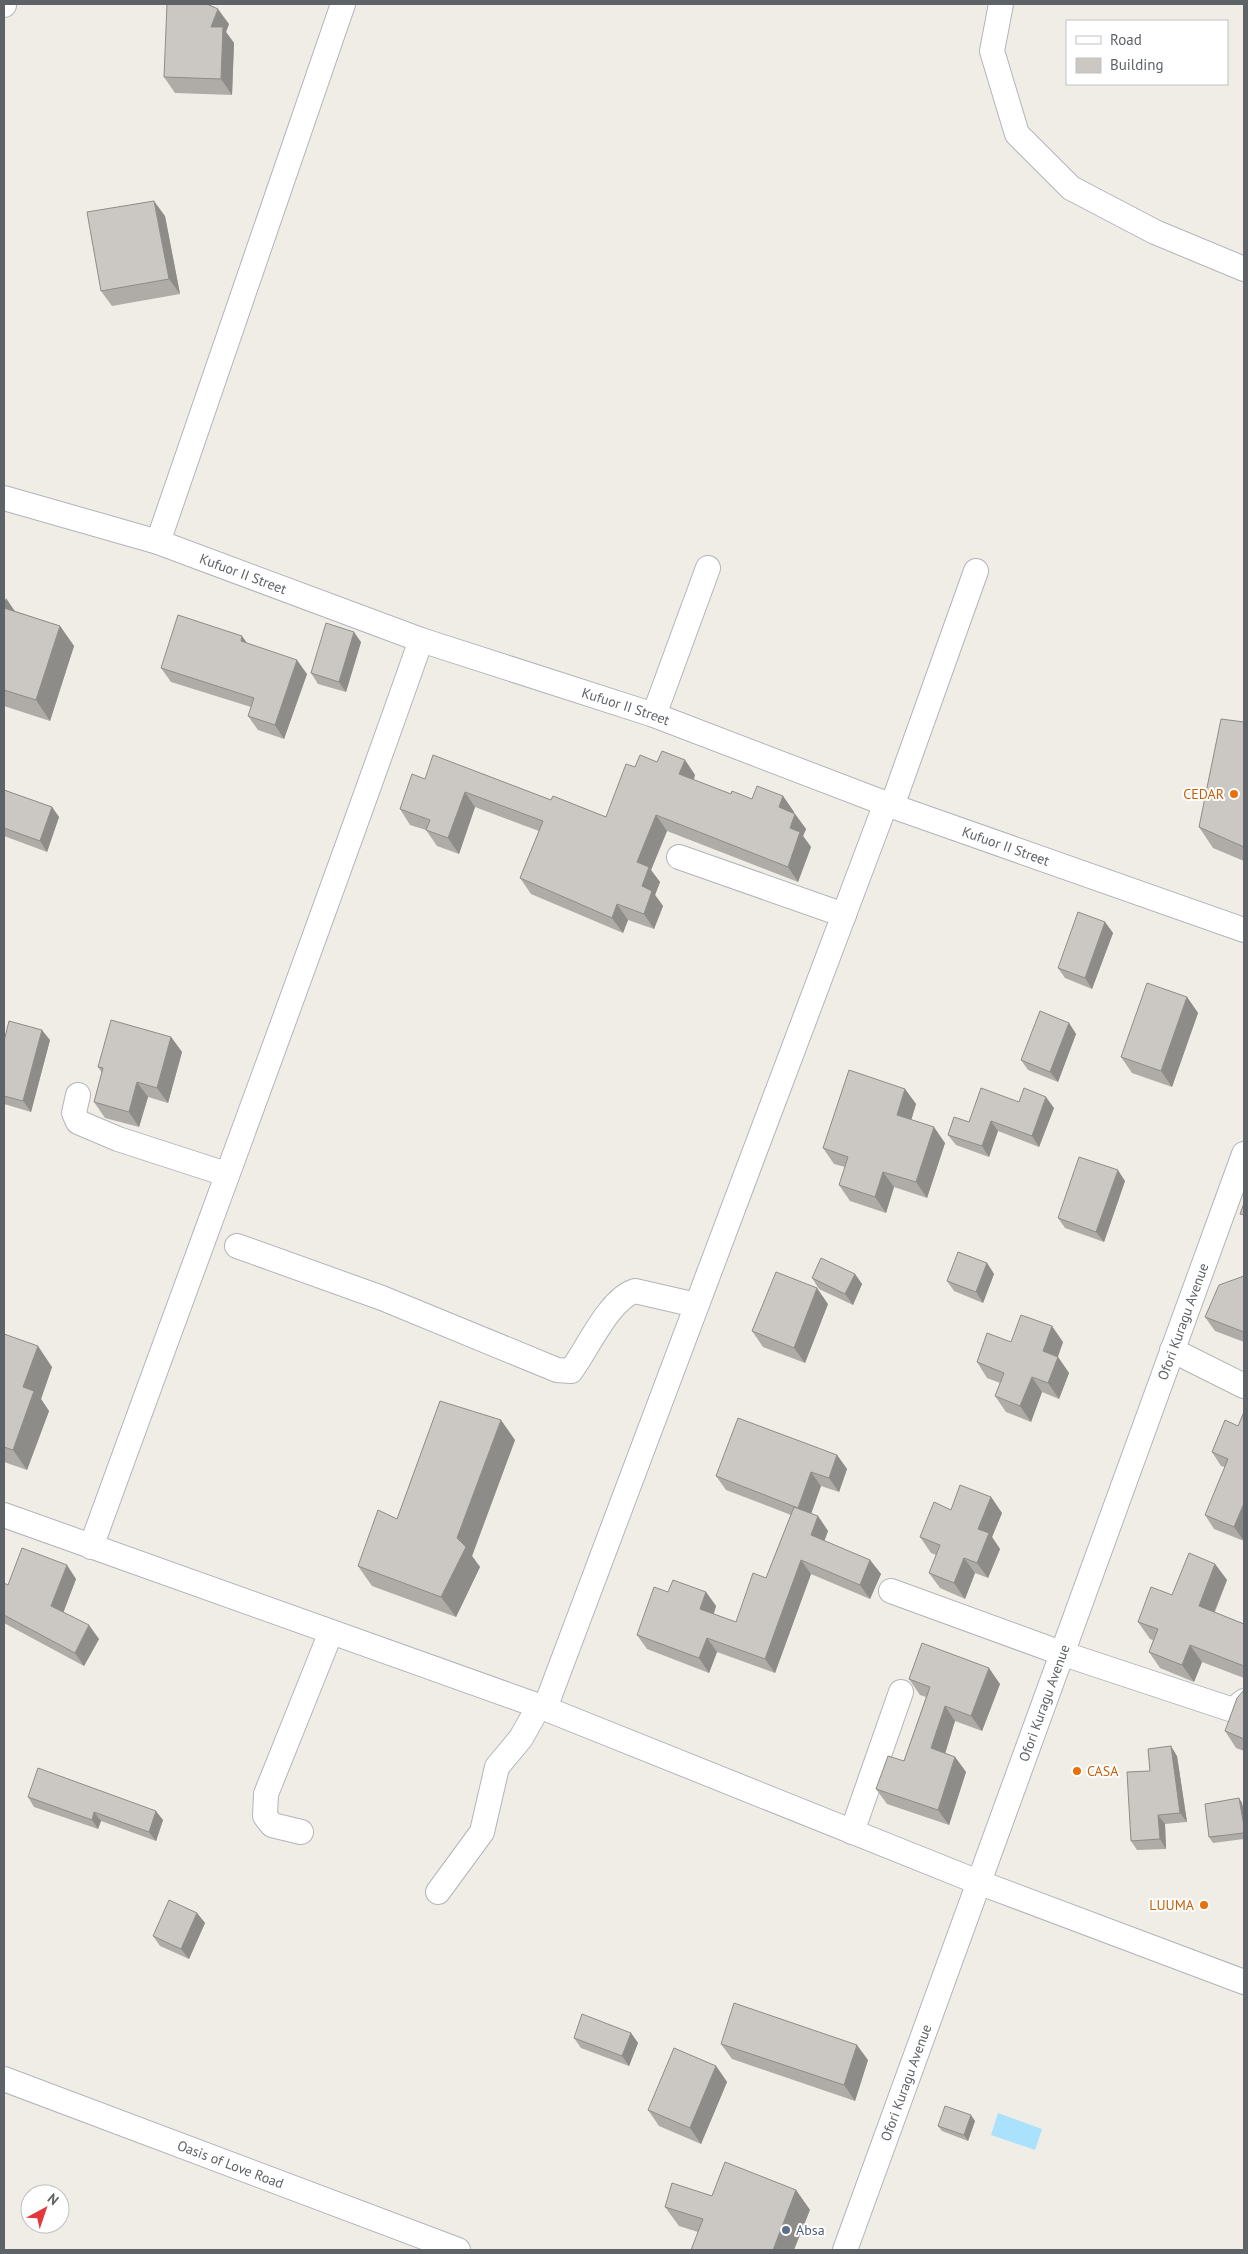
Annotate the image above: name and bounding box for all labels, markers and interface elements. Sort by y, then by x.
legend [1066,20,1228,85]
text: Road [1110,30,1142,49]
text: Building [1110,55,1164,74]
street label: Kufuor II Street [197,549,289,598]
street label: Kufuor II Street [580,683,673,729]
place label: CEDAR [1183,785,1224,803]
marker: CEDAR [1228,788,1240,800]
street label: Kufuor II Street [960,822,1052,870]
street label: Ofori Kuragu Avenue [1153,1261,1213,1383]
street label: Ofori Kuragu Avenue [1015,1642,1074,1764]
place label: CASA [1087,1762,1119,1780]
marker: CASA [1071,1765,1083,1777]
place label: LUUMA [1149,1896,1195,1914]
marker: LUUMA [1198,1899,1210,1911]
street label: Ofori Kuragu Avenue [876,2022,935,2144]
street label: Oasis of Love Road [175,2136,286,2193]
north arrow [20,2184,70,2234]
text: N [44,2189,63,2209]
place label: Absa [796,2221,825,2239]
marker: Absa [780,2224,792,2236]

